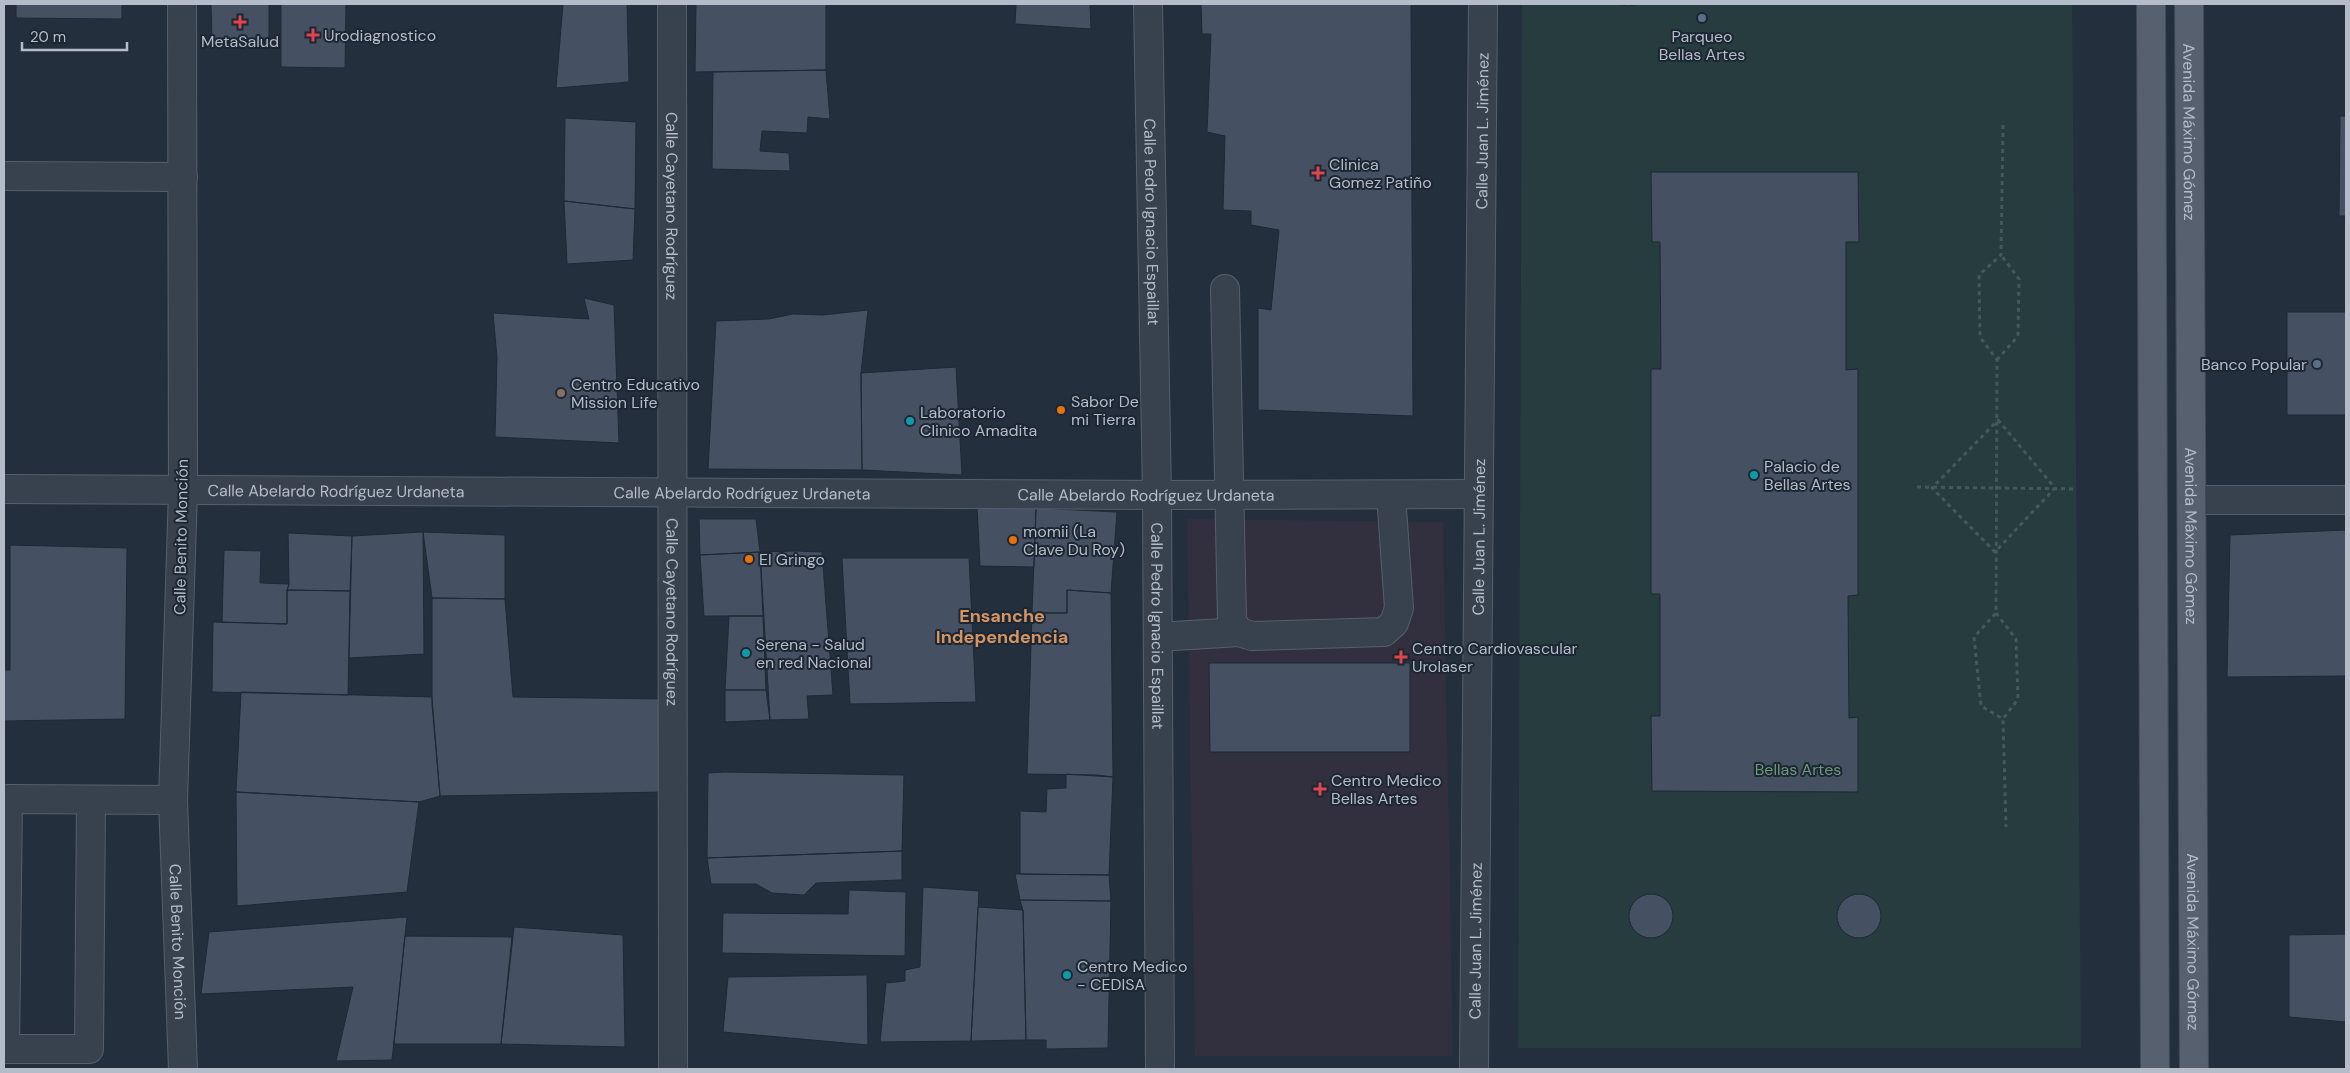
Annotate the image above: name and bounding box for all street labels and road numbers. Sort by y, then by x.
street label: Avenida Máximo Gómez [2179,43,2201,221]
street label: Calle Juan L. Jiménez [1471,53,1493,210]
street label: Calle Cayetano Rodríguez [662,112,683,300]
street label: Calle Pedro Ignacio Espaillat [1140,118,1164,326]
street label: Avenida Máximo Gómez [2181,447,2202,625]
street label: Calle Benito Monción [169,459,193,615]
street label: Calle Juan L. Jiménez [1467,459,1490,616]
street label: Calle Abelardo Rodríguez Urdaneta [207,480,465,502]
street label: Calle Abelardo Rodríguez Urdaneta [613,482,871,504]
street label: Calle Abelardo Rodríguez Urdaneta [1017,484,1275,506]
street label: Calle Cayetano Rodríguez [662,518,683,706]
street label: Calle Pedro Ignacio Espaillat [1147,522,1169,729]
street label: Avenida Máximo Gómez [2182,853,2204,1031]
street label: Calle Benito Monción [165,863,192,1020]
street label: Calle Juan L. Jiménez [1464,863,1486,1019]

